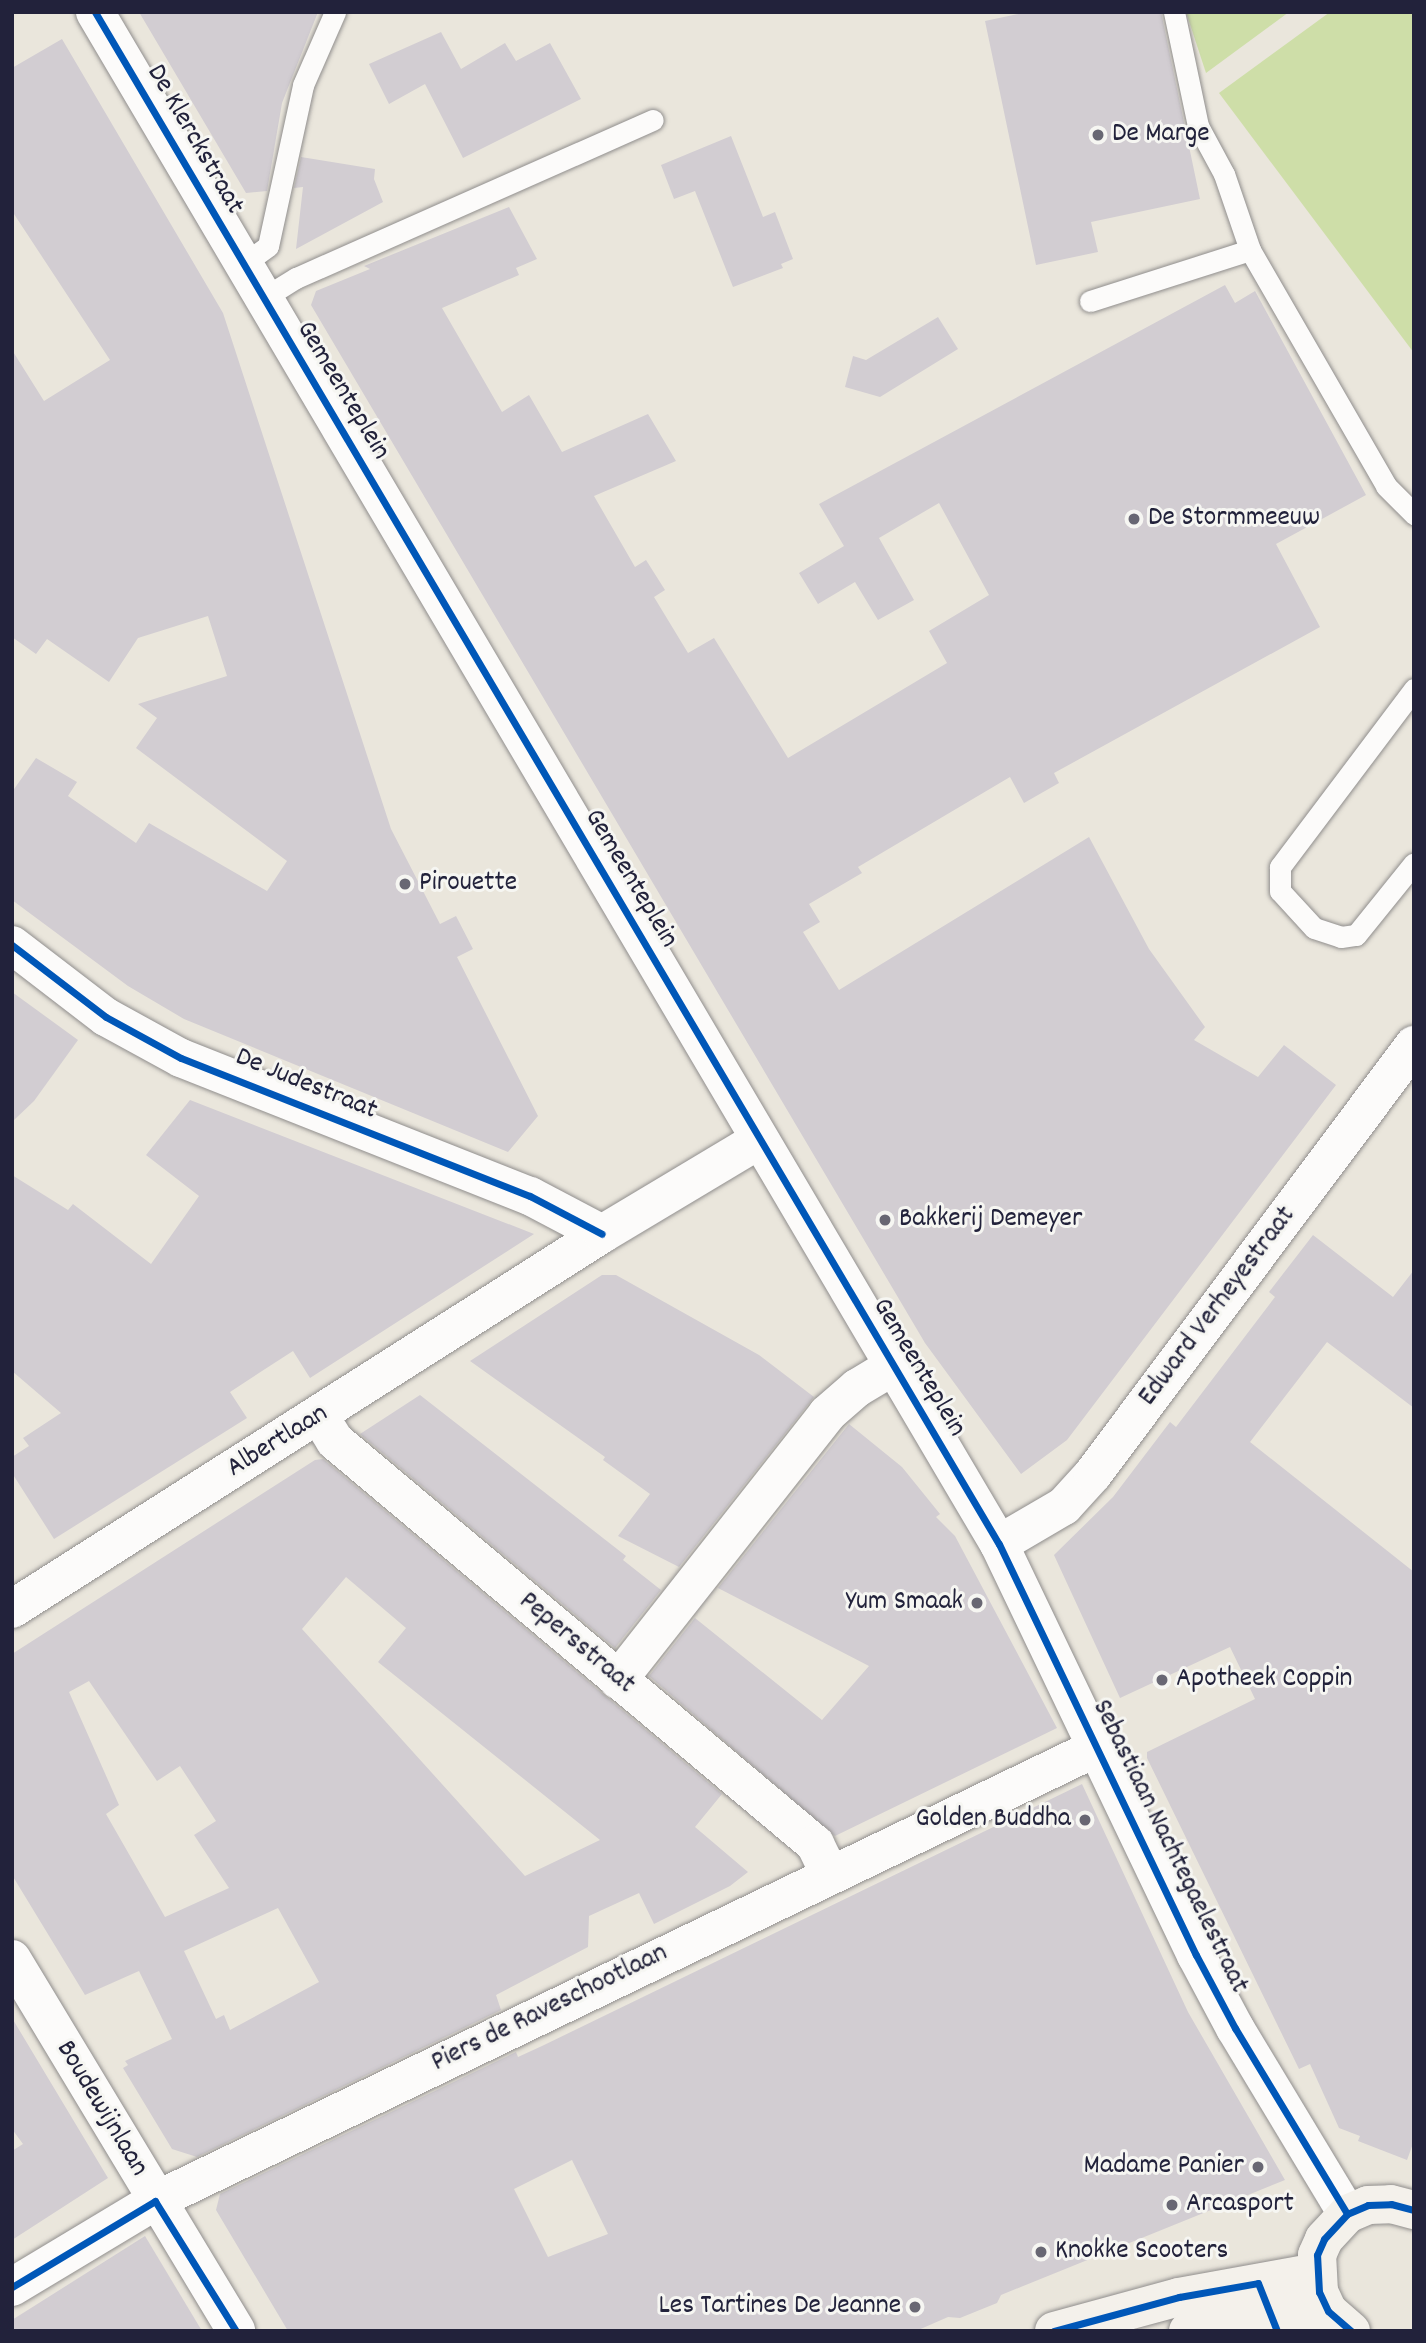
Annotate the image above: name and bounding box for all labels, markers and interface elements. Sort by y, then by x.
street label: De Klerckstraat [138,59,250,221]
place label: De Marge [1112,118,1210,152]
marker: De Marge [1090,127,1106,143]
street label: Gemeenteplein [287,316,397,466]
place label: De Stormmeeuw [1148,502,1320,536]
marker: De Stormmeeuw [1126,511,1142,527]
street label: Gemeenteplein [575,804,685,954]
place label: Pirouette [419,867,517,901]
marker: Pirouette [397,876,413,892]
street label: De Judestraat [230,1041,382,1129]
street label: Edward Verheyestraat [1132,1201,1304,1413]
place label: Bakkerij Demeyer [899,1203,1082,1237]
marker: Bakkerij Demeyer [877,1212,893,1228]
street label: Gemeenteplein [863,1293,973,1443]
street label: Albertlaan [221,1398,335,1486]
street label: Pepersstraat [511,1586,641,1702]
place label: Yum Smaak [846,1586,963,1620]
marker: Yum Smaak [969,1595,985,1611]
place label: Apotheek Coppin [1176,1663,1353,1697]
marker: Apotheek Coppin [1154,1672,1170,1688]
street label: Sebastiaan Nachtegaelestraat [1083,1695,1255,1999]
place label: Golden Buddha [915,1803,1071,1837]
marker: Golden Buddha [1077,1812,1093,1828]
street label: Piers de Raveschootlaan [427,1937,673,2081]
street label: Boudewijnlaan [47,2035,155,2183]
place label: Madame Panier [1084,2150,1244,2184]
marker: Madame Panier [1250,2159,1266,2175]
place label: Arcasport [1186,2188,1294,2222]
marker: Arcasport [1164,2197,1180,2213]
place label: Knokke Scooters [1055,2235,1228,2269]
marker: Knokke Scooters [1033,2244,1049,2260]
place label: Les Tartines De Jeanne [658,2290,901,2324]
marker: Les Tartines De Jeanne [907,2299,923,2315]

